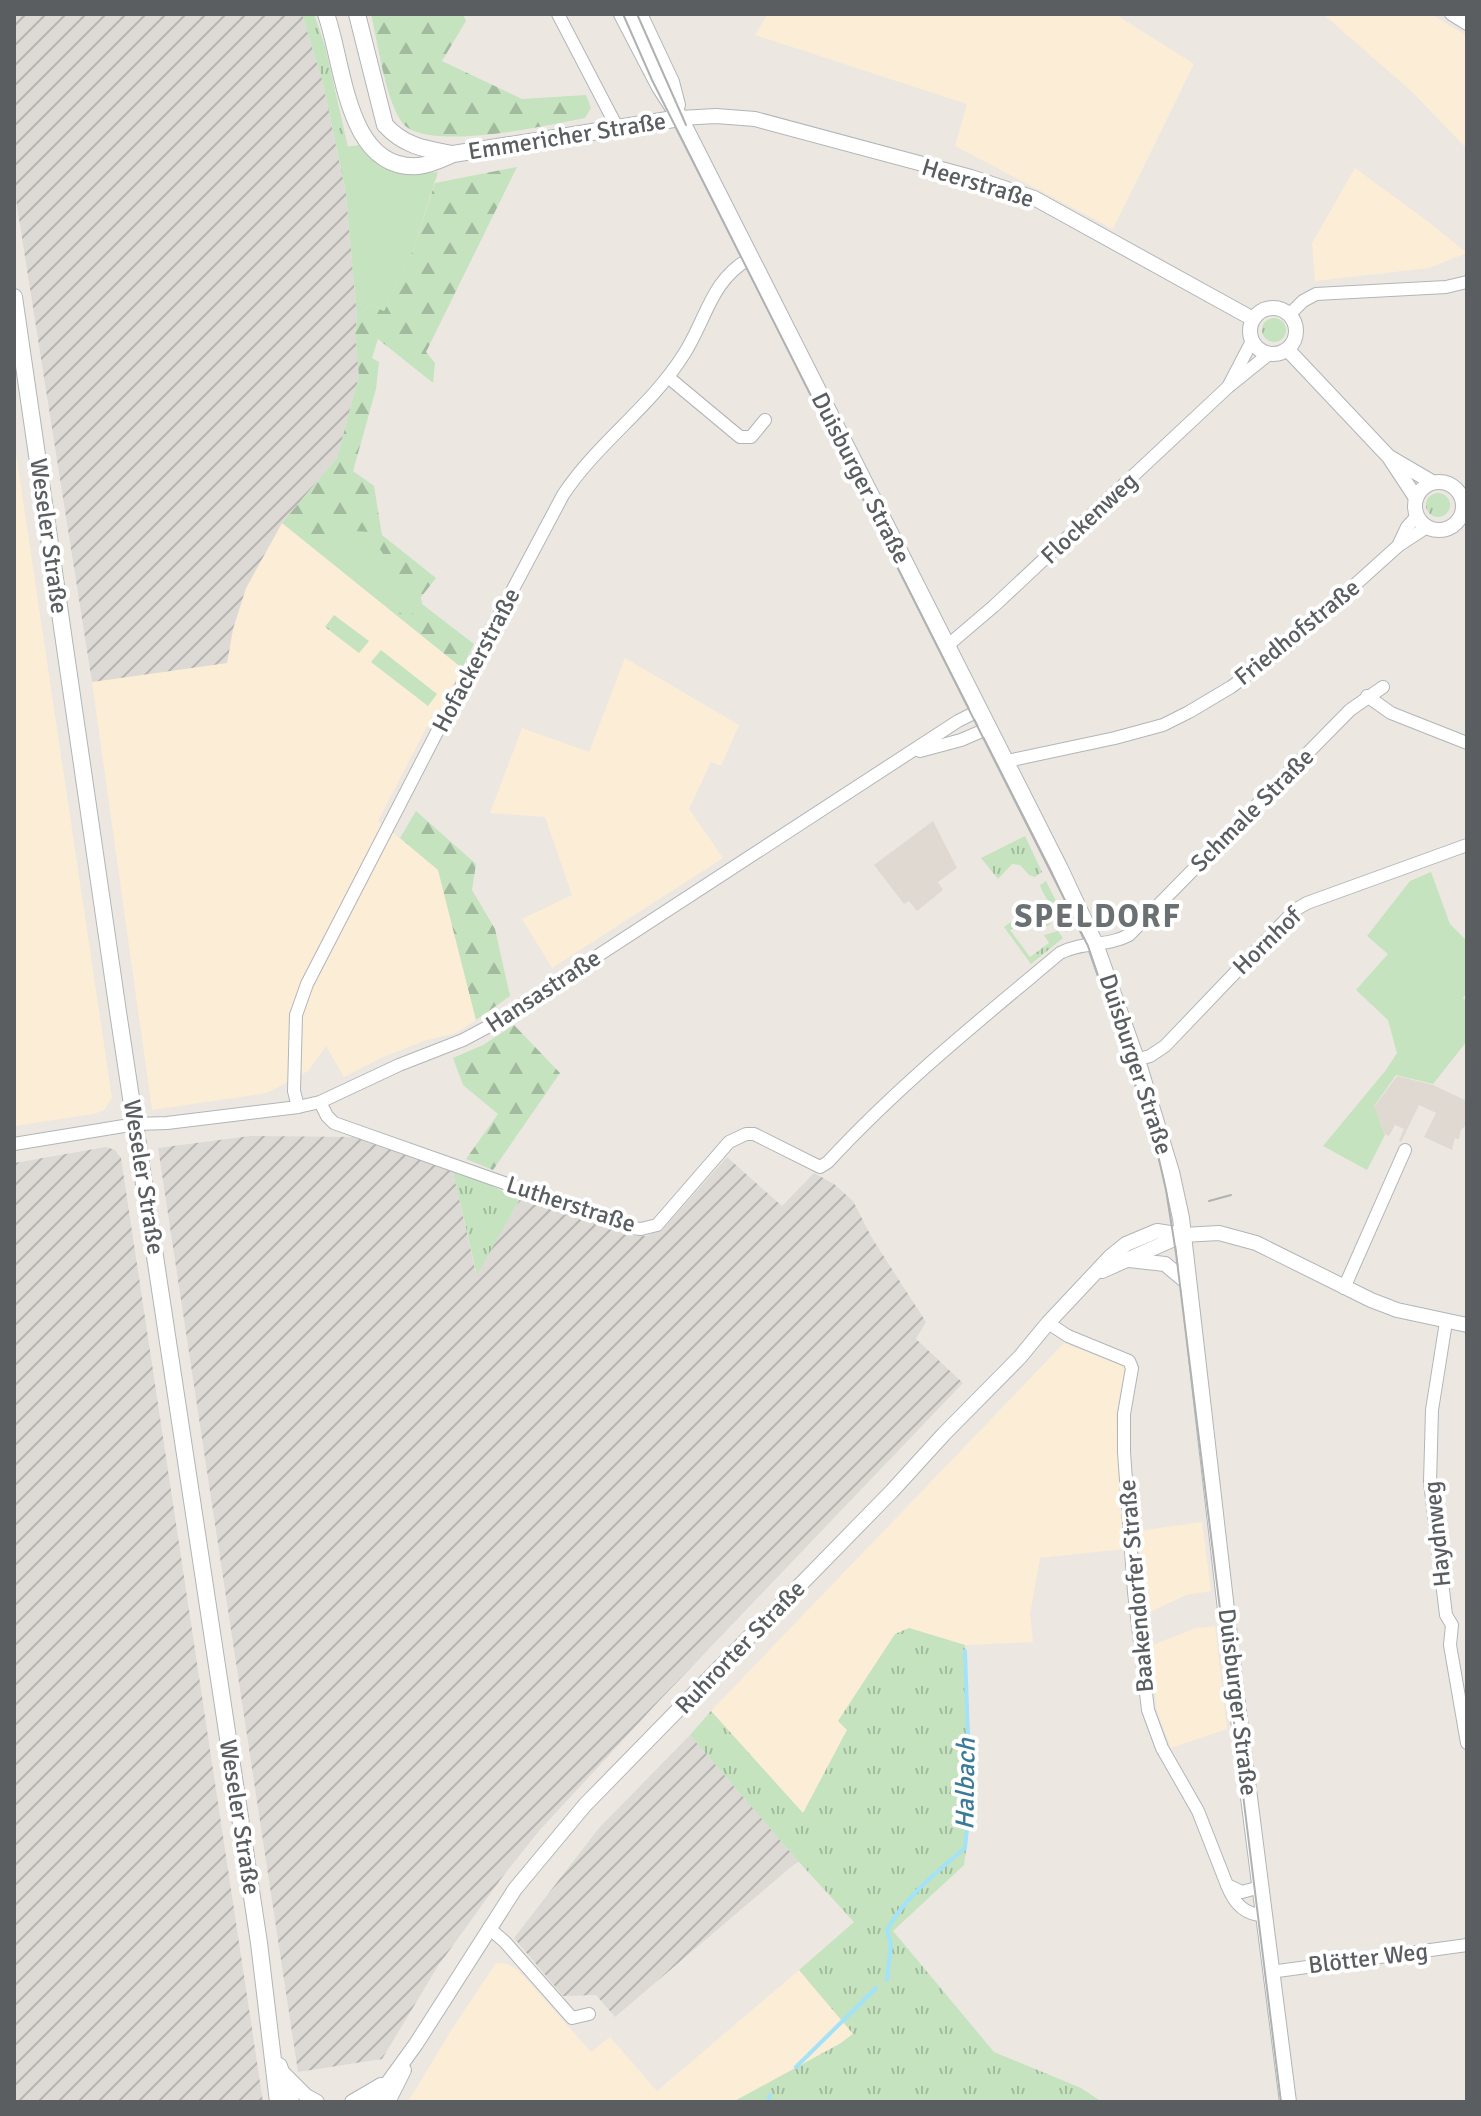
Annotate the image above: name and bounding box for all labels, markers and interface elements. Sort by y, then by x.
street label: Emmericher Straße [466,106,668,166]
street label: Heerstraße [918,152,1038,214]
street label: Duisburger Straße [805,387,917,569]
street label: Weseler Straße [23,456,75,616]
street label: Flockenweg [1034,466,1144,570]
street label: Friedhofstraße [1228,572,1366,692]
street label: Hofackerstraße [425,583,527,737]
street label: Schmale Straße [1184,742,1320,878]
district label: SPELDORF [1014,897,1182,936]
street label: Hornhof [1226,900,1308,981]
street label: Hansastraße [480,943,606,1039]
street label: Duisburger Straße [1093,970,1179,1158]
street label: Weseler Straße [117,1097,171,1257]
street label: Lutherstraße [503,1169,639,1239]
street label: Baakendorfer Straße [1112,1478,1160,1694]
street label: Haydnweg [1417,1480,1457,1588]
street label: Ruhrorter Straße [669,1574,811,1720]
street label: Duisburger Straße [1212,1607,1264,1797]
street label: Weseler Straße [213,1737,267,1897]
water label: Halbach [949,1737,983,1830]
street label: Blötter Weg [1306,1936,1430,1980]

